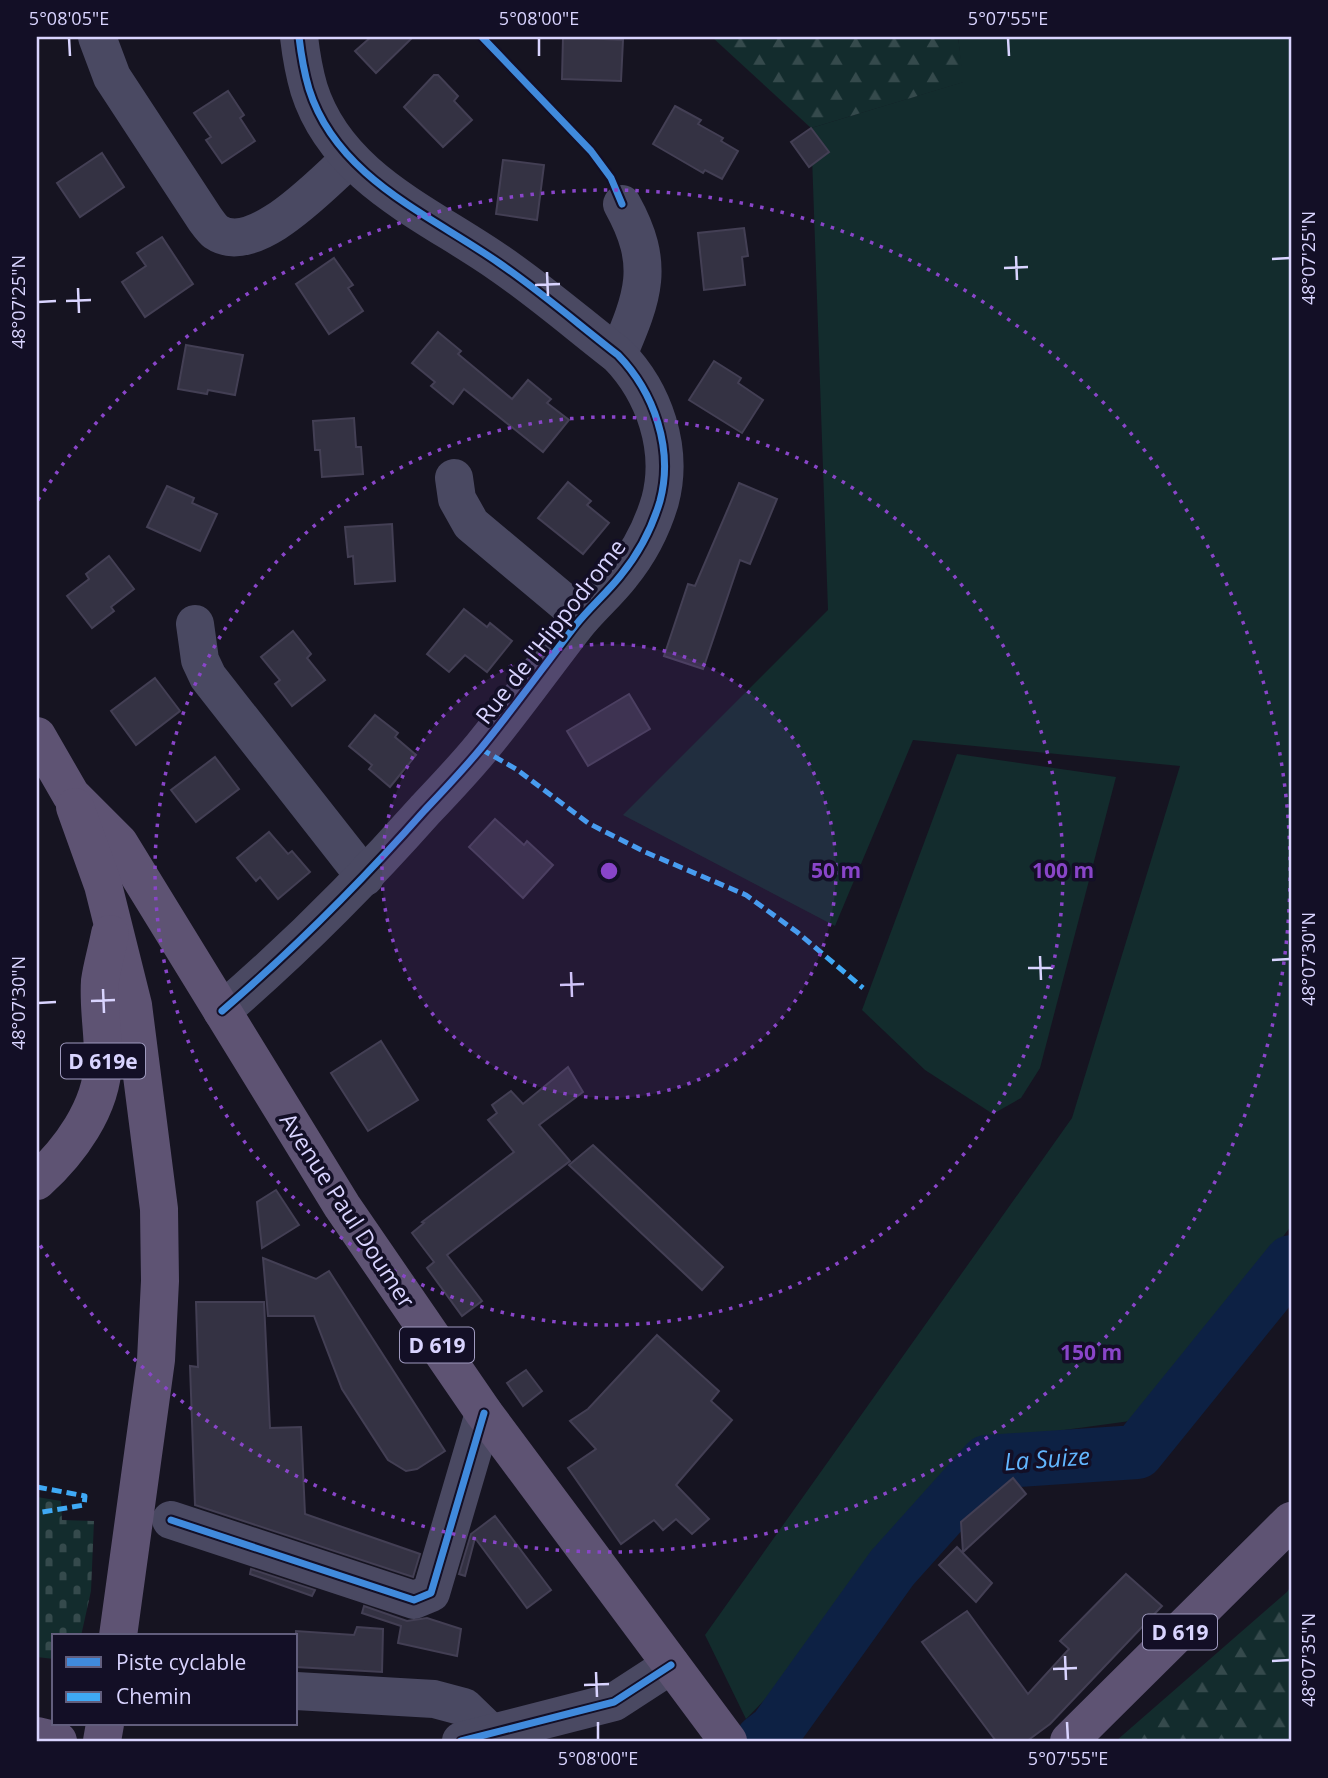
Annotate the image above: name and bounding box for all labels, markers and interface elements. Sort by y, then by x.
text: 5°08'05"E [29,6,109,30]
text: 5°08'00"E [499,6,579,30]
text: 5°07'55"E [968,6,1048,30]
text: 48°07'25"N [1296,211,1320,305]
text: 48°07'25"N [6,255,30,349]
street label: Rue de l'Hippodrome [467,532,633,730]
text: 50 m [811,856,861,884]
text: 100 m [1032,856,1094,884]
centre of rings [597,859,621,883]
text: 48°07'30"N [1296,912,1320,1006]
text: 48°07'30"N [6,956,30,1050]
road number: D 619e [61,1044,145,1078]
street label: Avenue Paul Doumer [273,1106,424,1314]
road number: D 619 [400,1328,474,1362]
text: 150 m [1060,1338,1122,1366]
water label: La Suize [1003,1439,1091,1477]
text: 48°07'35"N [1296,1613,1320,1707]
road number: D 619 [1143,1614,1217,1650]
legend [52,1634,298,1726]
text: Piste cyclable [116,1648,246,1676]
text: Chemin [116,1682,192,1710]
text: 5°08'00"E [558,1746,638,1770]
text: 5°07'55"E [1028,1746,1108,1770]

